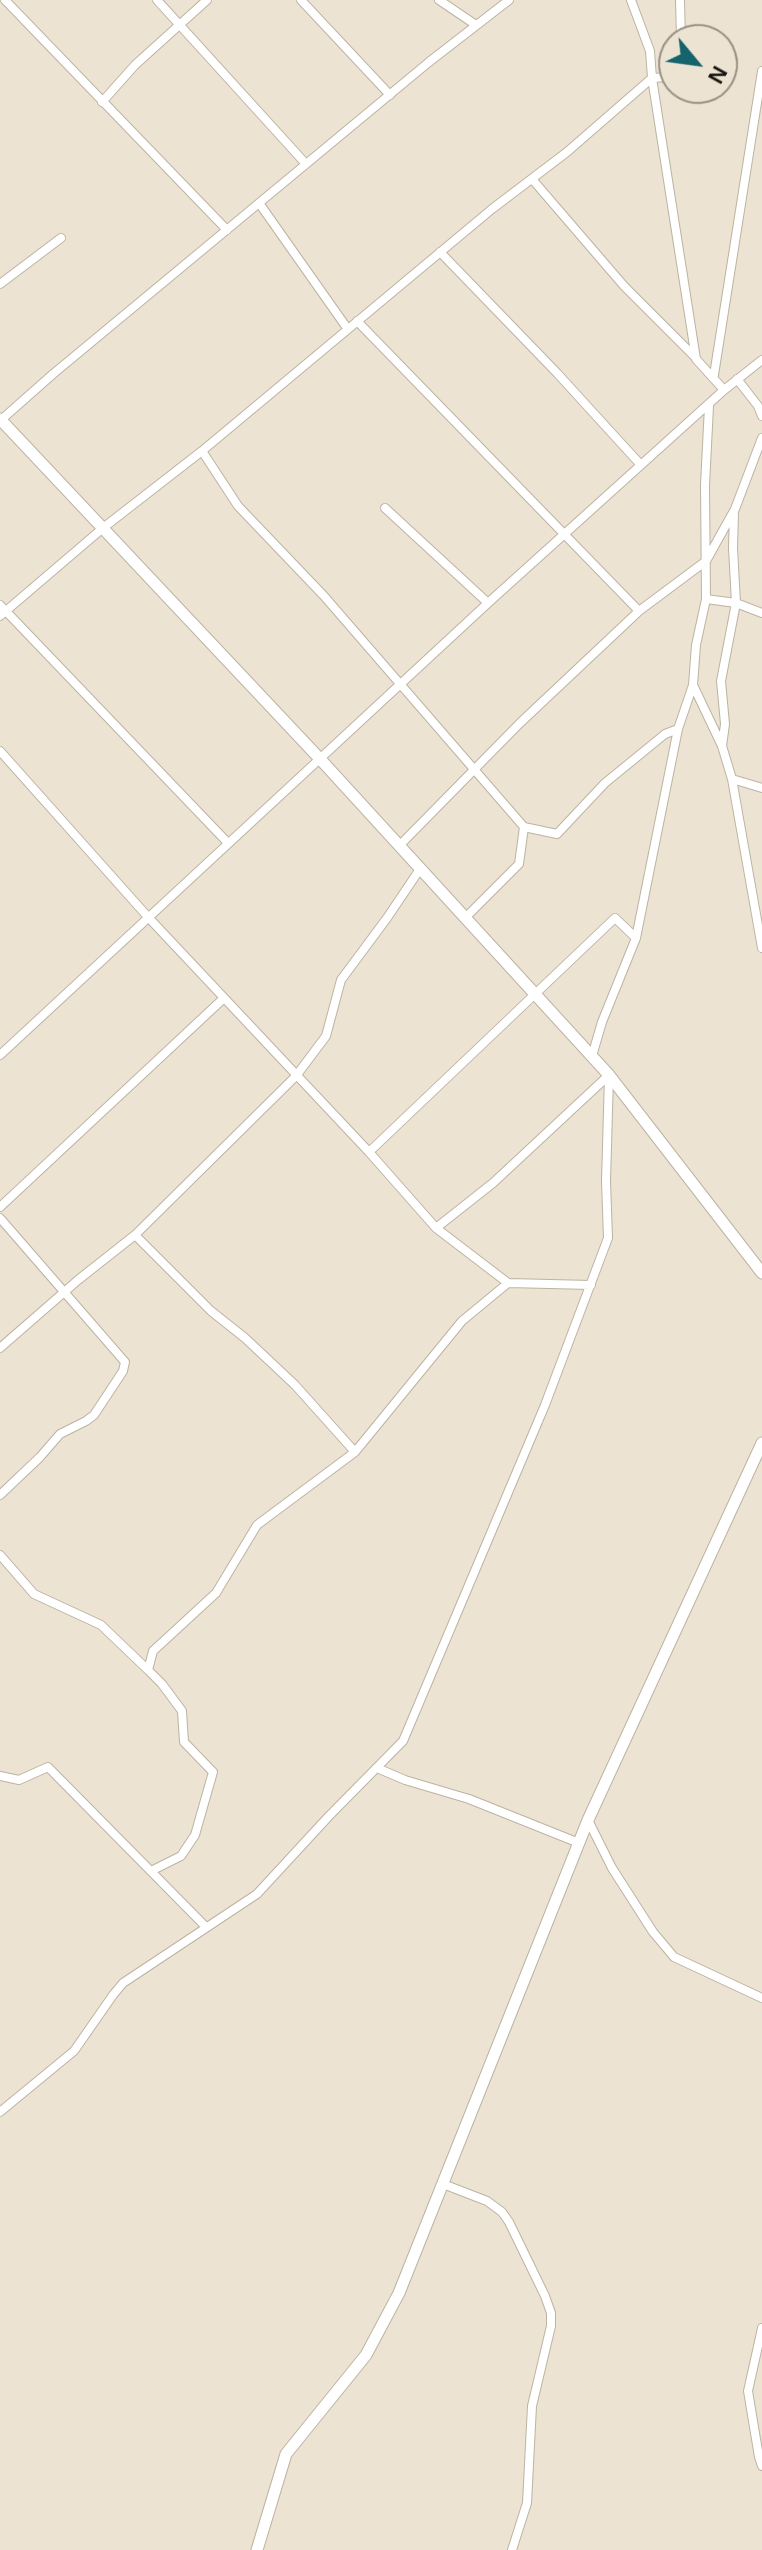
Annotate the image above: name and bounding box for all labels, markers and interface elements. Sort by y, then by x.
north arrow [658,24,738,104]
text: N [703,62,732,88]

